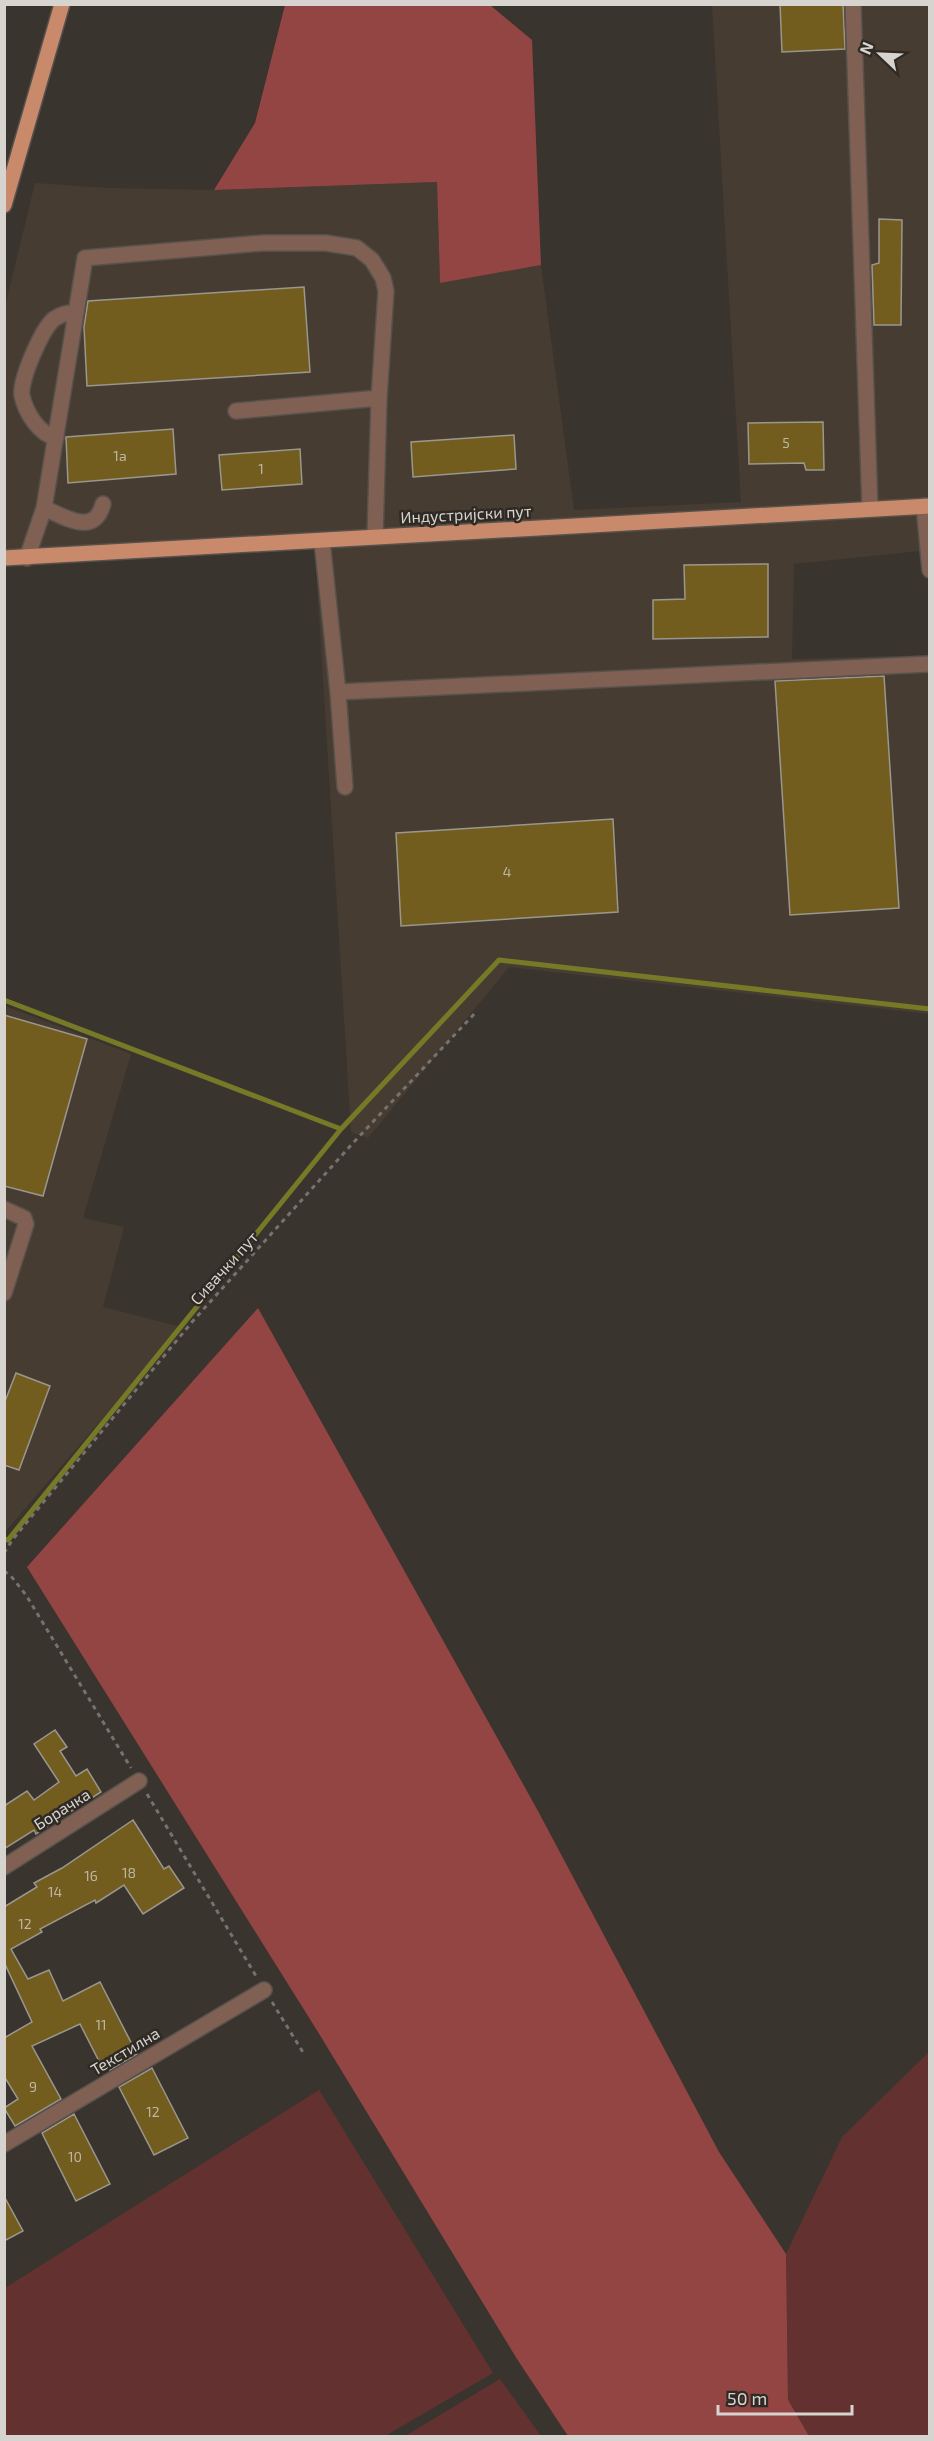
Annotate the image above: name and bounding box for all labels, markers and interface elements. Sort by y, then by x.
north arrow [850,24,910,84]
text: N [855,39,877,57]
house number: 5 [782,434,790,451]
house number: 1a [113,447,127,464]
house number: 1 [258,460,264,477]
street label: Индустријски пут [400,501,532,527]
house number: 4 [503,863,511,880]
street label: Сивачки пут [186,1227,262,1309]
street label: Борачка [30,1784,93,1833]
house number: 18 [122,1864,136,1881]
house number: 16 [84,1867,98,1884]
house number: 14 [48,1883,62,1900]
house number: 12 [18,1915,32,1932]
house number: 11 [95,2016,107,2033]
street label: Текстилна [87,2023,163,2079]
house number: 9 [29,2078,37,2095]
house number: 12 [146,2103,160,2120]
house number: 10 [68,2148,82,2165]
scale bar [718,2378,852,2416]
text: 50 m [727,2387,767,2409]

